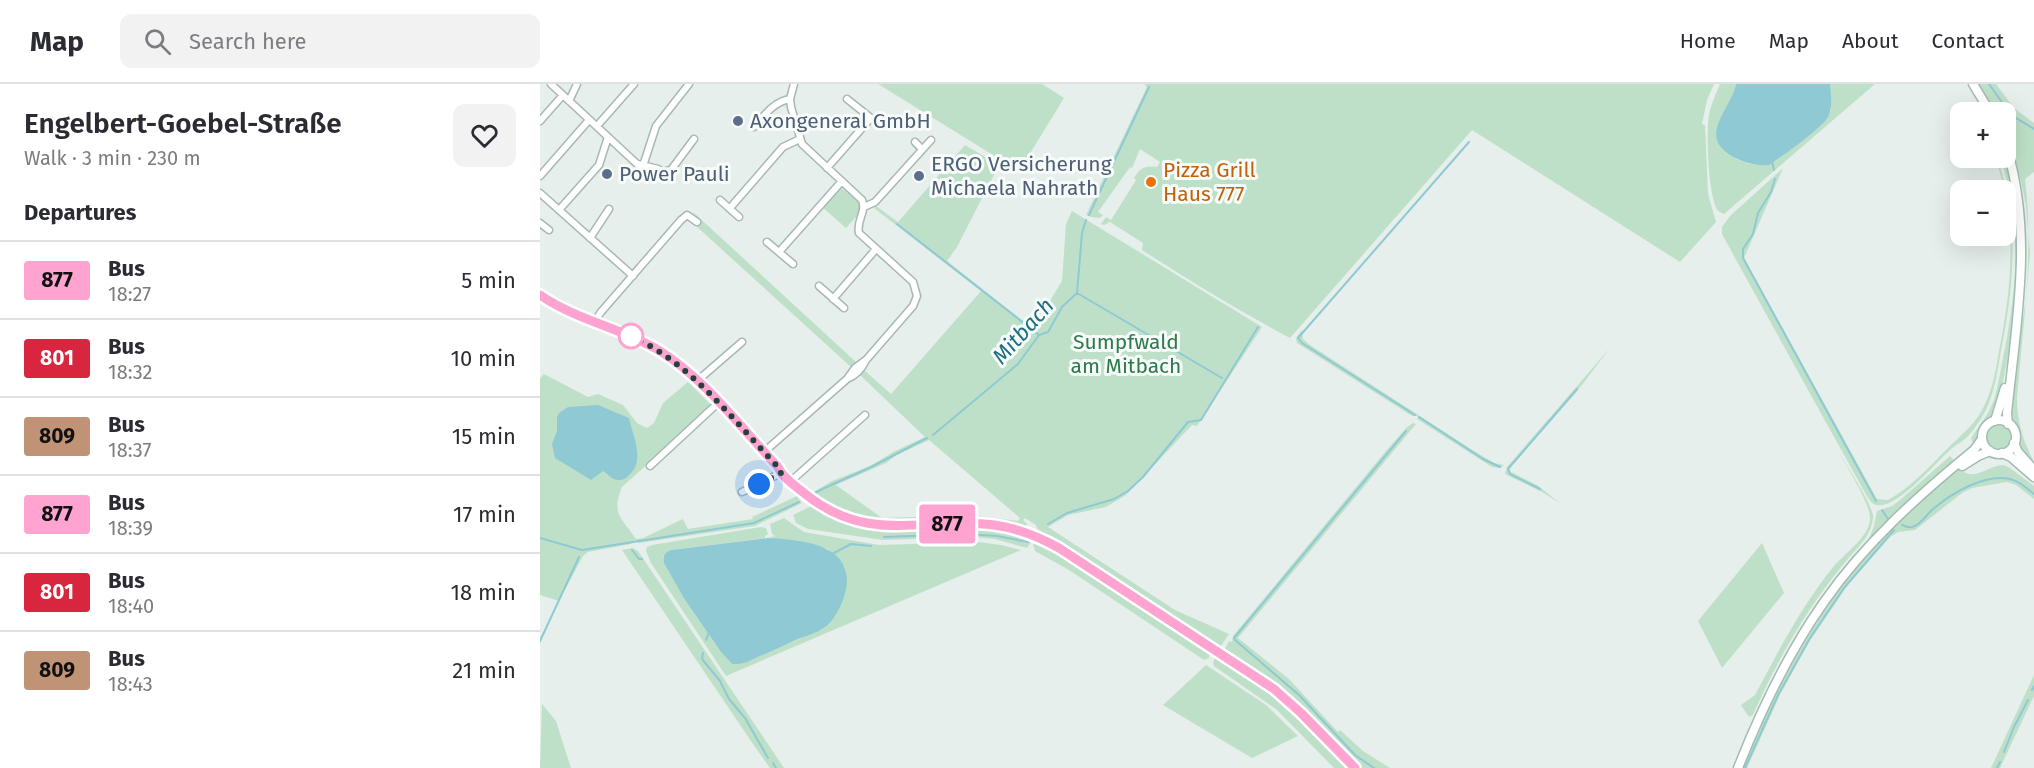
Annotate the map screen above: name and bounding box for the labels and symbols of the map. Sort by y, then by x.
place label: Axongeneral GmbH [750,108,931,134]
marker: Axongeneral GmbH [731,114,745,128]
place label: ERGO Versicherung Michaela Nahrath [931,151,1112,201]
place label: Pizza Grill Haus 777 [1163,157,1256,207]
place label: Power Pauli [619,161,730,187]
marker: Power Pauli [600,167,614,181]
marker: ERGO Versicherung Michaela Nahrath [912,169,926,183]
marker: Pizza Grill Haus 777 [1144,175,1158,189]
water label: Mitbach [986,292,1060,370]
unlabelled marker [618,323,644,349]
park label: Sumpfwald am Mitbach [1071,329,1181,379]
your location [744,469,774,499]
line badge: 877 [912,504,982,544]

